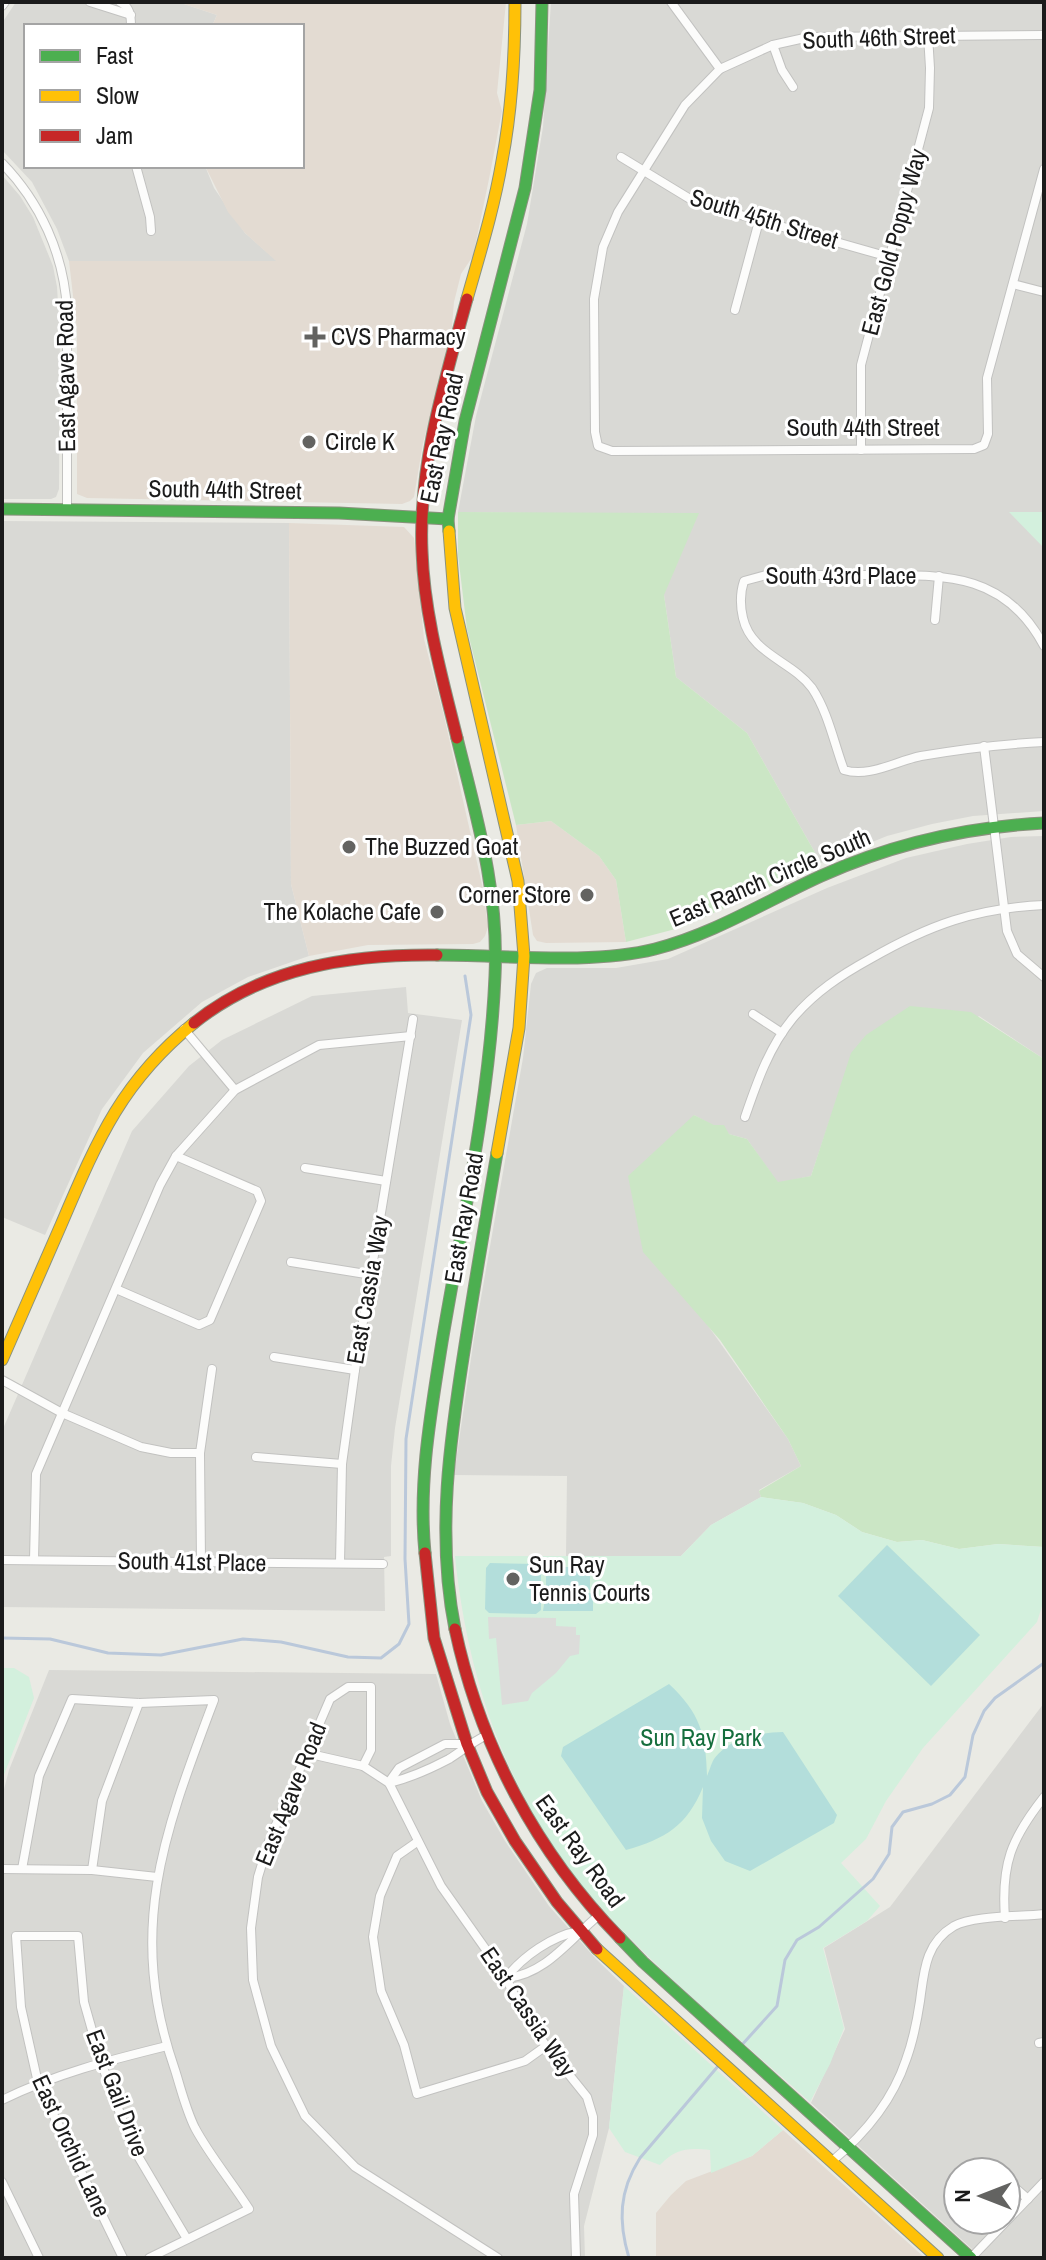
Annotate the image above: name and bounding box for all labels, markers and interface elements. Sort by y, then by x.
street label: South 46th Street [802,18,957,56]
legend [24,24,304,168]
text: Fast [96,39,134,71]
text: Slow [96,79,139,111]
text: Jam [96,119,133,151]
street label: East Gold Poppy Way [853,145,933,339]
street label: South 45th Street [686,180,843,256]
street label: East Agave Road [48,300,82,452]
place label: CVS Pharmacy [331,320,466,352]
marker: CVS Pharmacy [306,328,324,346]
street label: East Ray Road [412,370,470,506]
street label: South 44th Street [786,411,940,443]
place label: Circle K [325,425,395,457]
marker: Circle K [300,433,318,451]
street label: South 44th Street [148,472,302,506]
street label: South 43rd Place [766,559,916,591]
street label: East Ranch Circle South [664,820,875,934]
place label: The Buzzed Goat [365,830,519,862]
marker: The Buzzed Goat [340,838,358,856]
place label: Corner Store [458,878,571,910]
marker: Corner Store [578,886,596,904]
place label: The Kolache Cafe [263,895,421,927]
marker: The Kolache Cafe [428,903,446,921]
street label: East Ray Road [436,1150,490,1286]
street label: East Cassia Way [338,1213,396,1367]
street label: South 41st Place [117,1544,267,1578]
place label: Sun Ray Tennis Courts [529,1548,650,1608]
marker: Sun Ray Tennis Courts [504,1570,522,1588]
street label: East Agave Road [247,1717,333,1870]
park label: Sun Ray Park [640,1721,762,1753]
street label: East Ray Road [529,1787,633,1913]
street label: East Cassia Way [474,1940,584,2083]
street label: East Gail Drive [79,2025,157,2161]
street label: East Orchid Lane [25,2069,119,2222]
north arrow [942,2156,1022,2236]
text: N [947,2189,977,2203]

